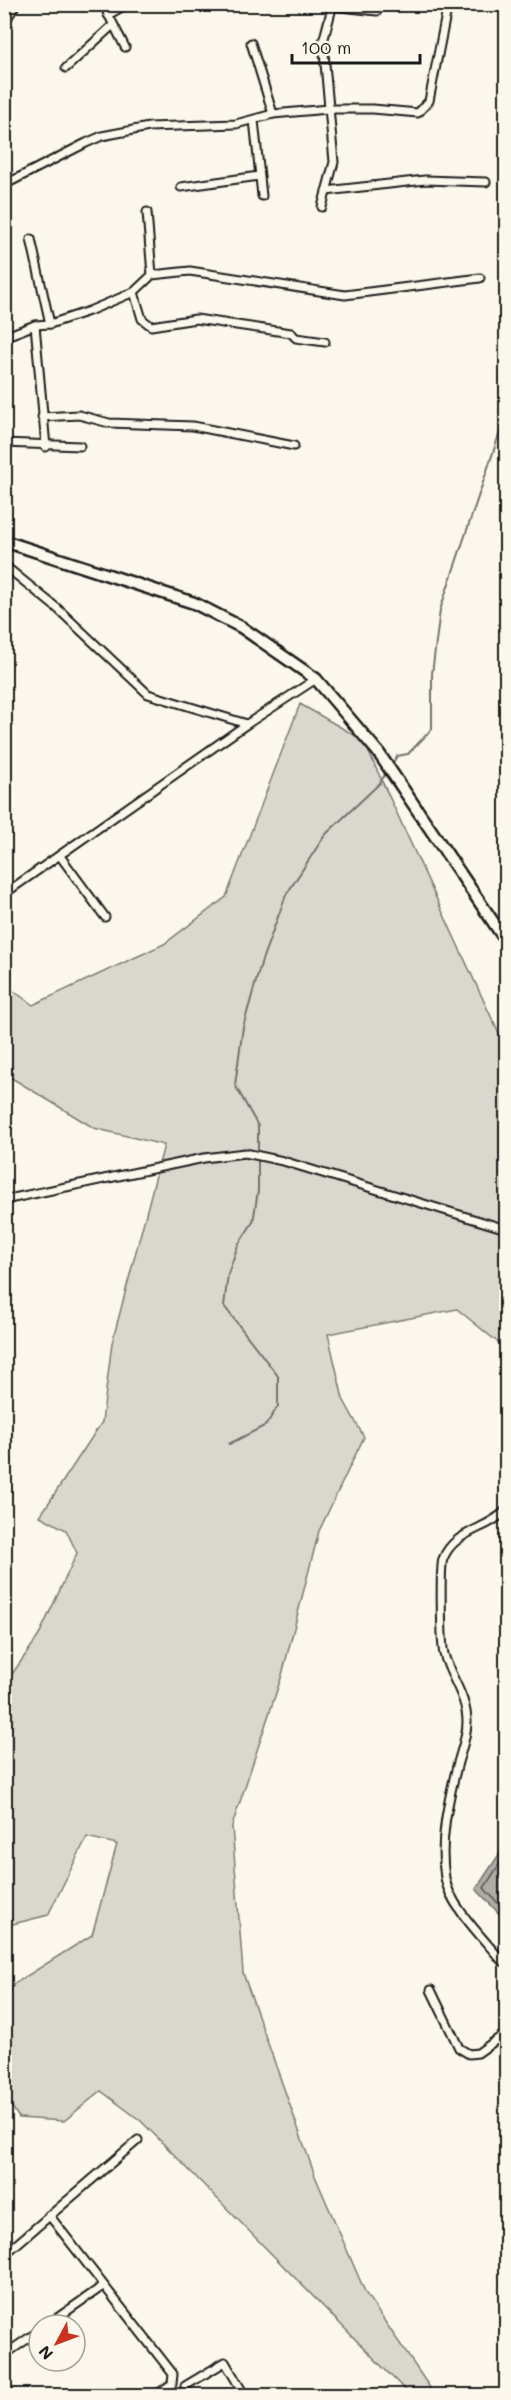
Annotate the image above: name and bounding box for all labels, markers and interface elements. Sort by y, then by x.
scale bar [292,27,420,65]
text: 100 m [301,35,351,59]
north arrow [27,2313,87,2373]
text: N [33,2342,57,2365]

